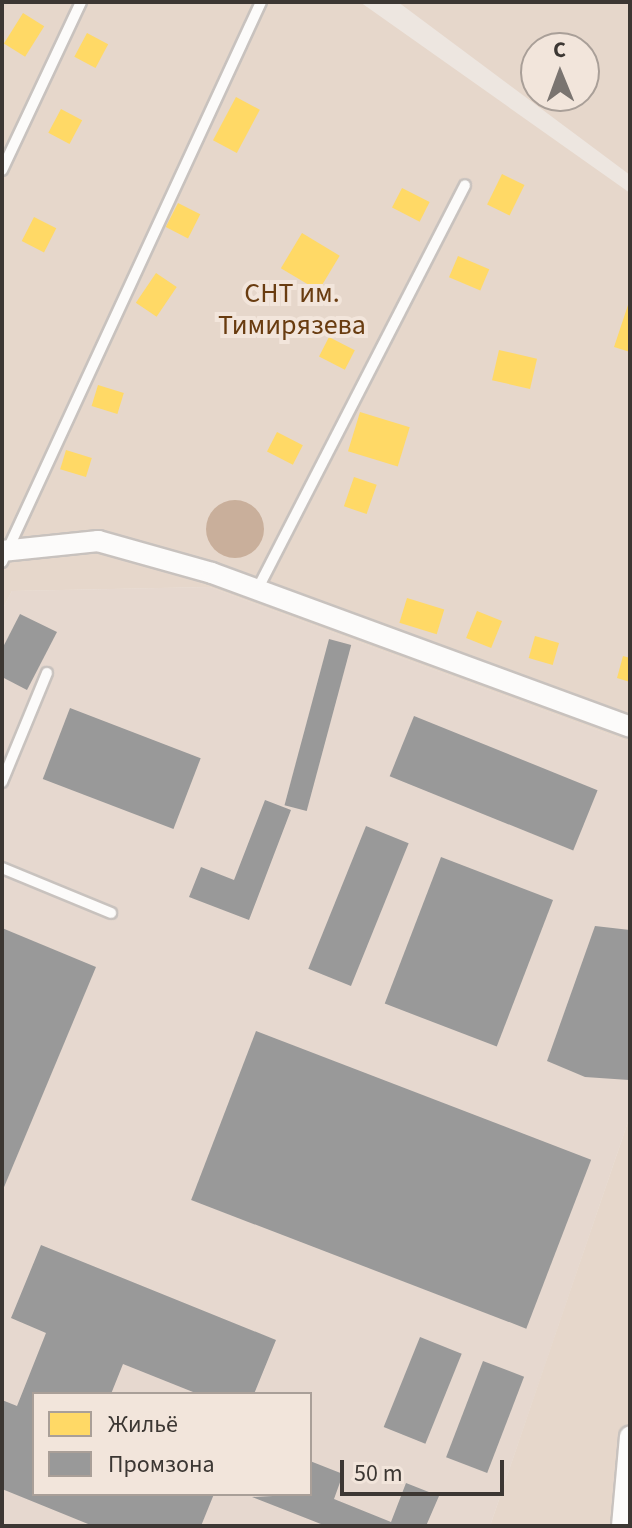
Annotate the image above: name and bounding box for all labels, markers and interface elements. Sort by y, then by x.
north arrow [520,32,600,112]
text: С [553,34,566,66]
park label: СНТ им. Тимирязева [218,276,366,342]
legend [32,1392,312,1496]
text: Жильё [108,1407,178,1442]
scale bar [344,1444,508,1494]
text: Промзона [108,1447,215,1482]
text: 50 m [354,1456,403,1491]

